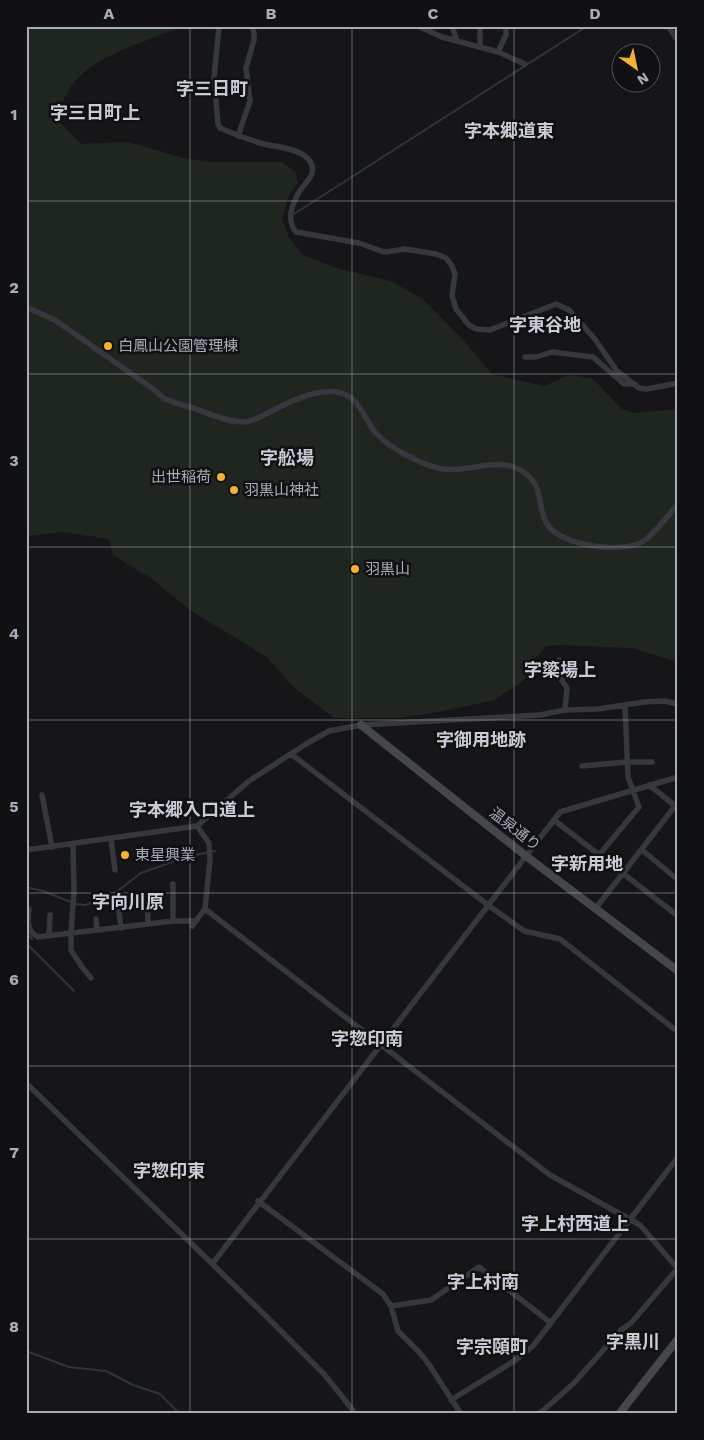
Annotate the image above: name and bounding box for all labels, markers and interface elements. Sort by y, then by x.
text: A [104,4,115,23]
text: B [266,4,277,23]
text: C [428,4,439,23]
text: D [589,4,601,23]
north arrow [612,42,662,92]
text: N [634,69,652,88]
district label: 字三日町 [176,78,248,99]
district label: 字三日町上 [50,102,140,123]
text: 1 [11,105,17,124]
district label: 字本郷道東 [464,120,554,141]
text: 2 [9,278,19,297]
district label: 字東谷地 [509,314,581,335]
place label: 白鳳山公園管理棟 [118,337,238,355]
marker: 白鳳山公園管理棟 [102,340,114,352]
district label: 字舩場 [260,447,314,468]
text: 3 [9,451,19,470]
place label: 出世稲荷 [151,468,211,486]
marker: 出世稲荷 [215,471,227,483]
place label: 羽黒山神社 [244,481,319,499]
marker: 羽黒山神社 [228,484,240,496]
place label: 羽黒山 [365,560,410,578]
marker: 羽黒山 [349,563,361,575]
text: 4 [9,624,19,643]
district label: 字簗場上 [524,659,596,680]
district label: 字御用地跡 [436,729,526,750]
text: 5 [9,797,19,816]
district label: 字本郷入口道上 [129,799,255,820]
street label: 温泉通り [486,803,544,855]
place label: 東星興業 [135,846,195,864]
marker: 東星興業 [119,849,131,861]
district label: 字新用地 [551,853,623,874]
district label: 字向川原 [92,891,164,912]
text: 6 [9,970,19,989]
district label: 字惣印南 [331,1028,403,1049]
text: 7 [9,1143,19,1162]
district label: 字惣印東 [133,1160,205,1181]
district label: 字上村西道上 [521,1213,629,1234]
district label: 字上村南 [447,1271,519,1292]
text: 8 [9,1317,19,1336]
district label: 字黒川 [606,1331,660,1352]
district label: 字宗頤町 [456,1336,528,1357]

